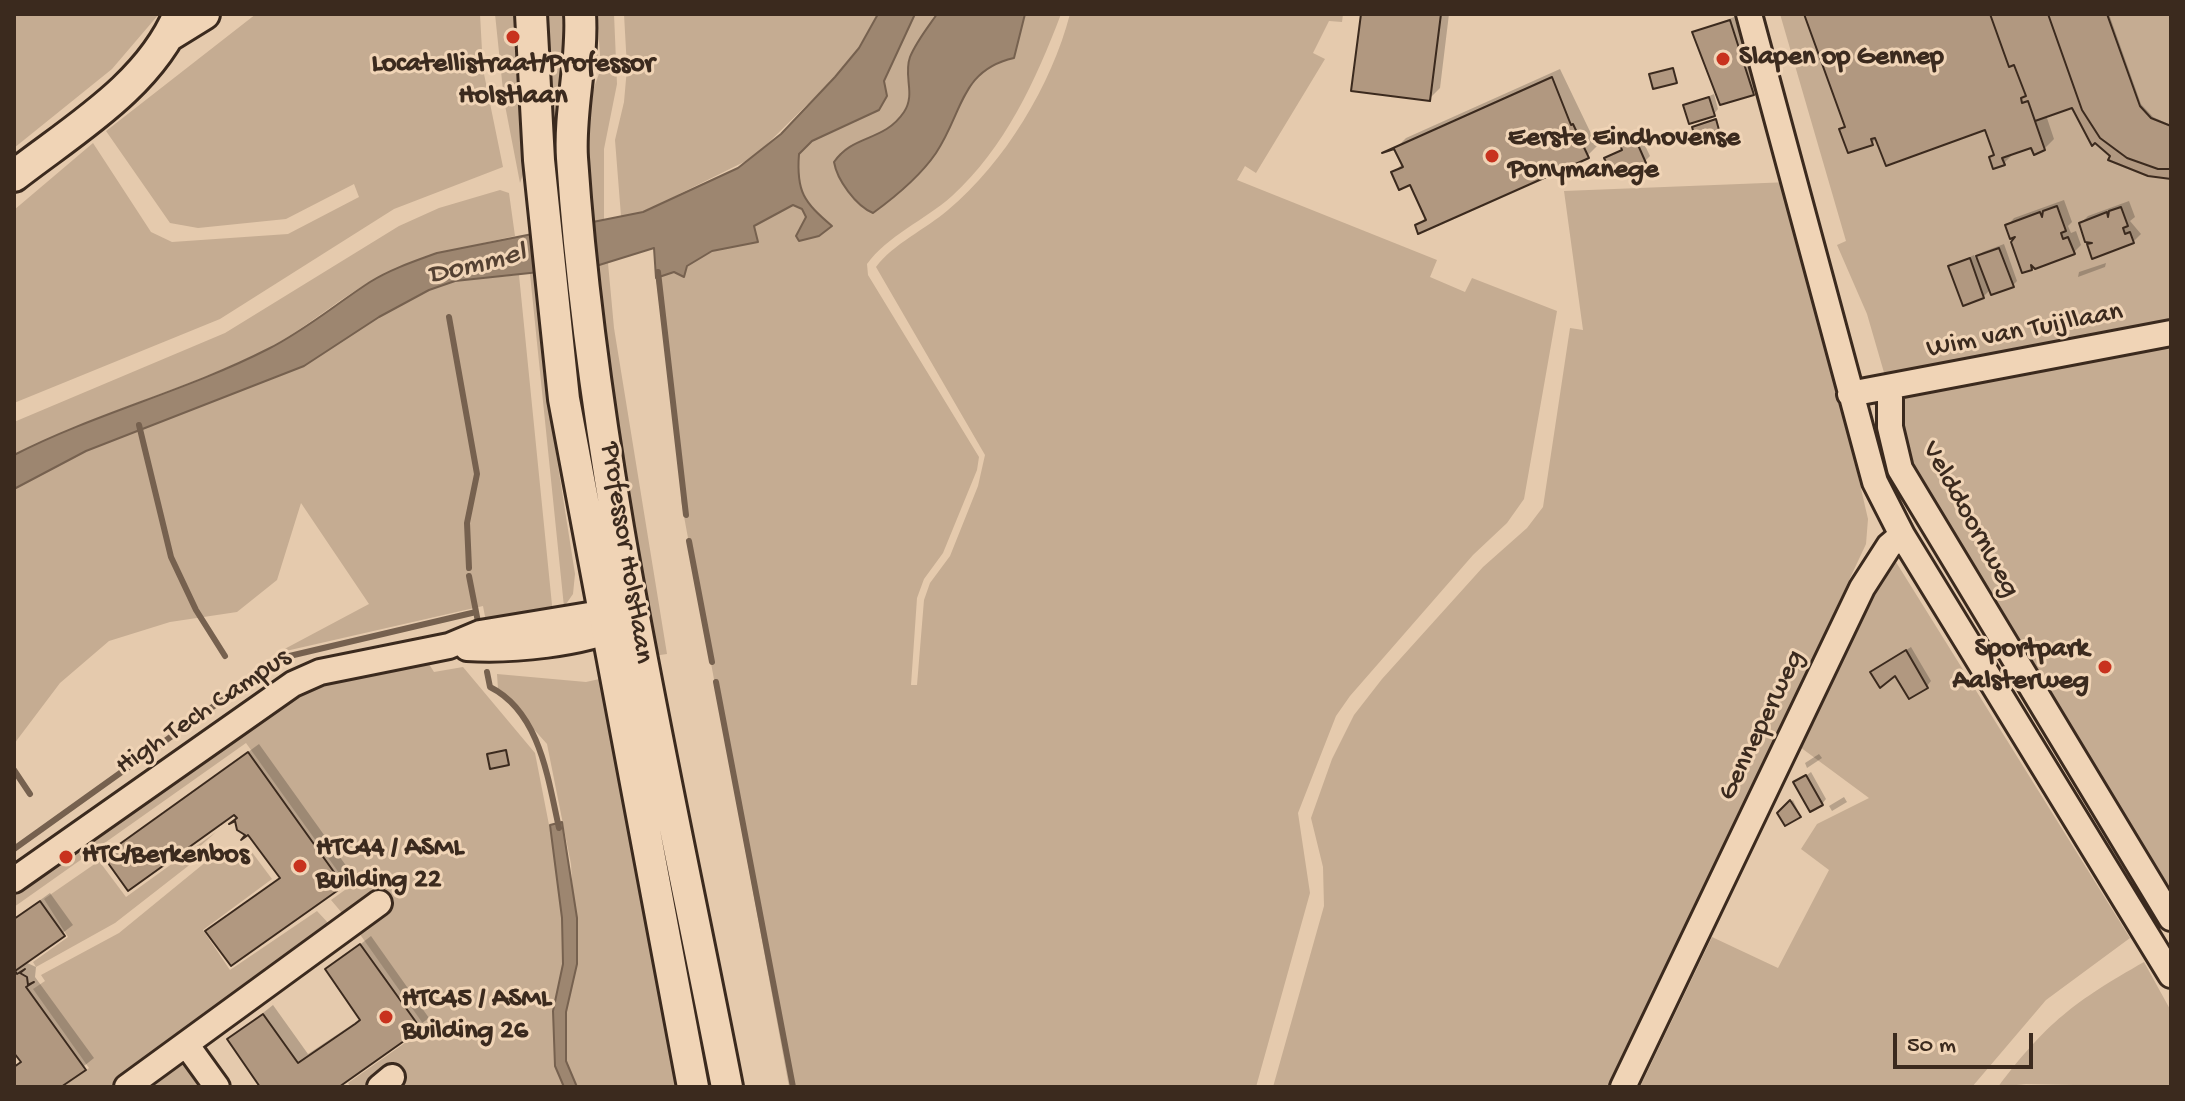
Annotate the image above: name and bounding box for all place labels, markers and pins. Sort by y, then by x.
marker: Locatellistraat/Professor Holstlaan [504,28,522,46]
place label: Slapen op Gennep [1739,42,1944,76]
place label: Locatellistraat/Professor Holstlaan [371,49,655,115]
marker: Slapen op Gennep [1714,50,1732,68]
place label: Eerste Eindhovense Ponymanege [1508,123,1740,189]
marker: Eerste Eindhovense Ponymanege [1483,147,1501,165]
place label: Sportpark Aalsterweg [1953,634,2089,700]
marker: Sportpark Aalsterweg [2096,658,2114,676]
place label: HTC44 / ASML Building 22 [316,833,464,899]
place label: HTC/Berkenbos [82,840,249,874]
marker: HTC/Berkenbos [57,848,75,866]
marker: HTC44 / ASML Building 22 [291,857,309,875]
place label: HTC45 / ASML Building 26 [402,984,551,1050]
marker: HTC45 / ASML Building 26 [377,1008,395,1026]

